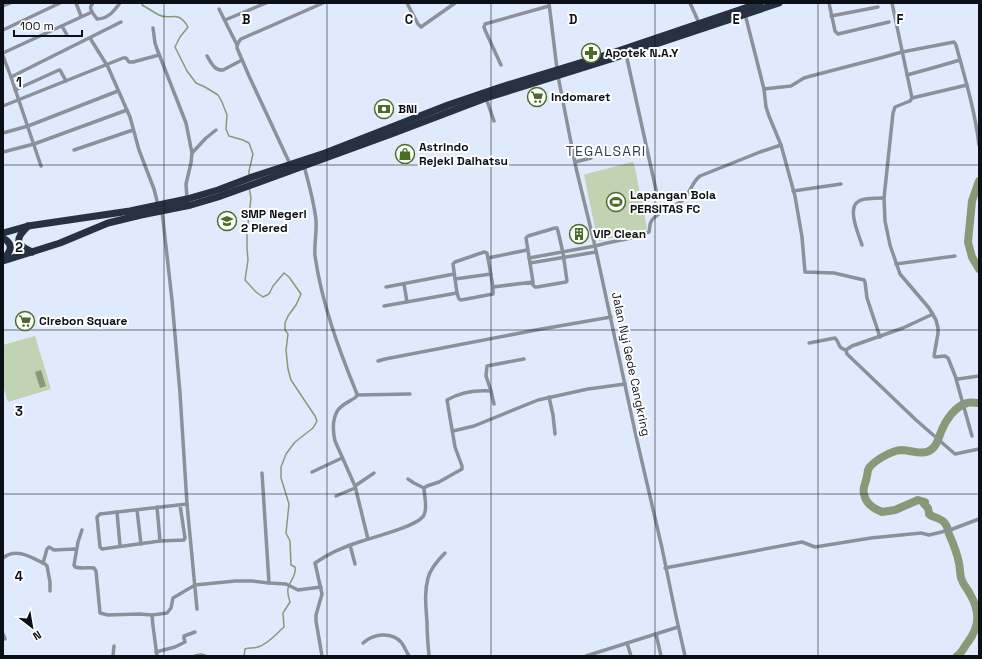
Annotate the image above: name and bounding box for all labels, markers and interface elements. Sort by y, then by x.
text: B [242,11,251,28]
text: C [405,11,413,28]
text: D [569,11,578,28]
text: E [732,11,740,28]
text: F [897,11,904,28]
scale bar [14,12,82,38]
text: 100 m [20,18,54,34]
pharmacy icon: Apotek N.A.Y [580,42,602,64]
place label: Apotek N.A.Y [605,45,679,61]
text: 1 [16,74,22,91]
supermarket icon: Indomaret [526,86,548,108]
place label: Indomaret [551,89,611,105]
bank icon: BNI [373,98,395,120]
place label: BNI [398,101,417,117]
place label: Astrindo Rejeki Daihatsu [419,139,508,169]
district label: TEGALSARI [566,142,646,160]
shop icon: Astrindo Rejeki Daihatsu [394,143,416,165]
place label: Lapangan Bola PERSITAS FC [630,187,716,217]
sports icon: Lapangan Bola PERSITAS FC [605,191,627,213]
place label: SMP Negeri 2 Plered [241,206,307,236]
school or university icon: SMP Negeri 2 Plered [216,210,238,232]
building icon: VIP Clean [568,223,590,245]
place label: VIP Clean [593,226,646,242]
text: 2 [15,239,23,256]
street label: Jalan Nyi Gede Cangkring [608,290,654,438]
supermarket icon: Cirebon Square [14,310,36,332]
place label: Cirebon Square [39,313,128,329]
text: 3 [15,403,23,420]
text: 4 [15,568,23,585]
north arrow [12,607,52,647]
text: N [30,628,44,643]

